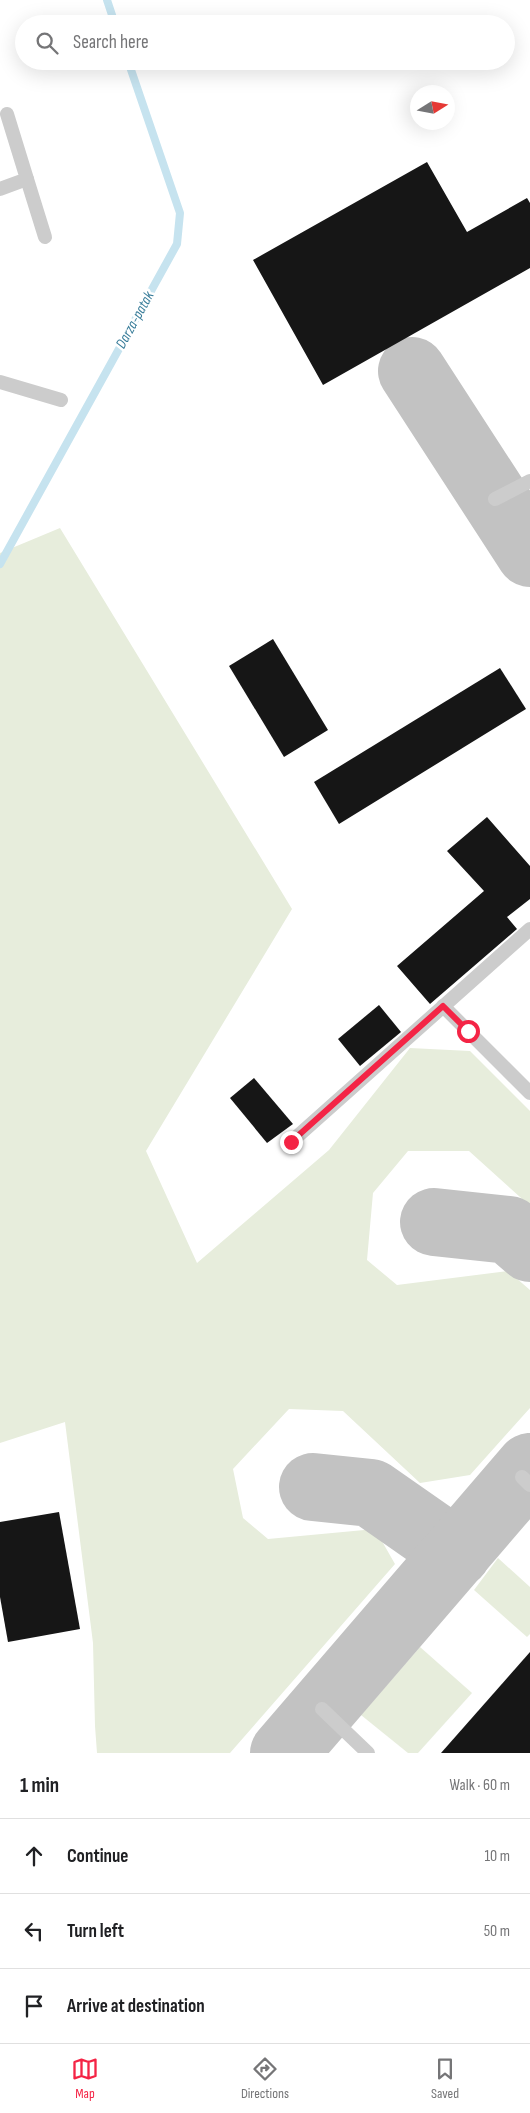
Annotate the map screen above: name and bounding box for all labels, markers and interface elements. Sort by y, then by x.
search box [15,15,515,70]
icon: search [33,29,61,57]
text: Search here [73,31,149,54]
north arrow [410,85,455,130]
water label: Darza-patak [112,288,159,352]
route start [457,1020,480,1043]
route end [280,1131,303,1154]
text: 1 min [20,1773,59,1798]
text: Walk · 60 m [450,1776,510,1795]
icon: ahead [20,1842,48,1870]
text: Continue [67,1845,128,1868]
text: 10 m [484,1847,510,1866]
icon: left [20,1917,48,1945]
text: Turn left [67,1920,124,1943]
text: 50 m [484,1922,510,1941]
icon: arrive [20,1992,48,2020]
text: Arrive at destination [67,1995,205,2018]
tab: Map [71,2055,99,2102]
tab: Directions [241,2055,289,2102]
tab: Saved [431,2055,459,2102]

